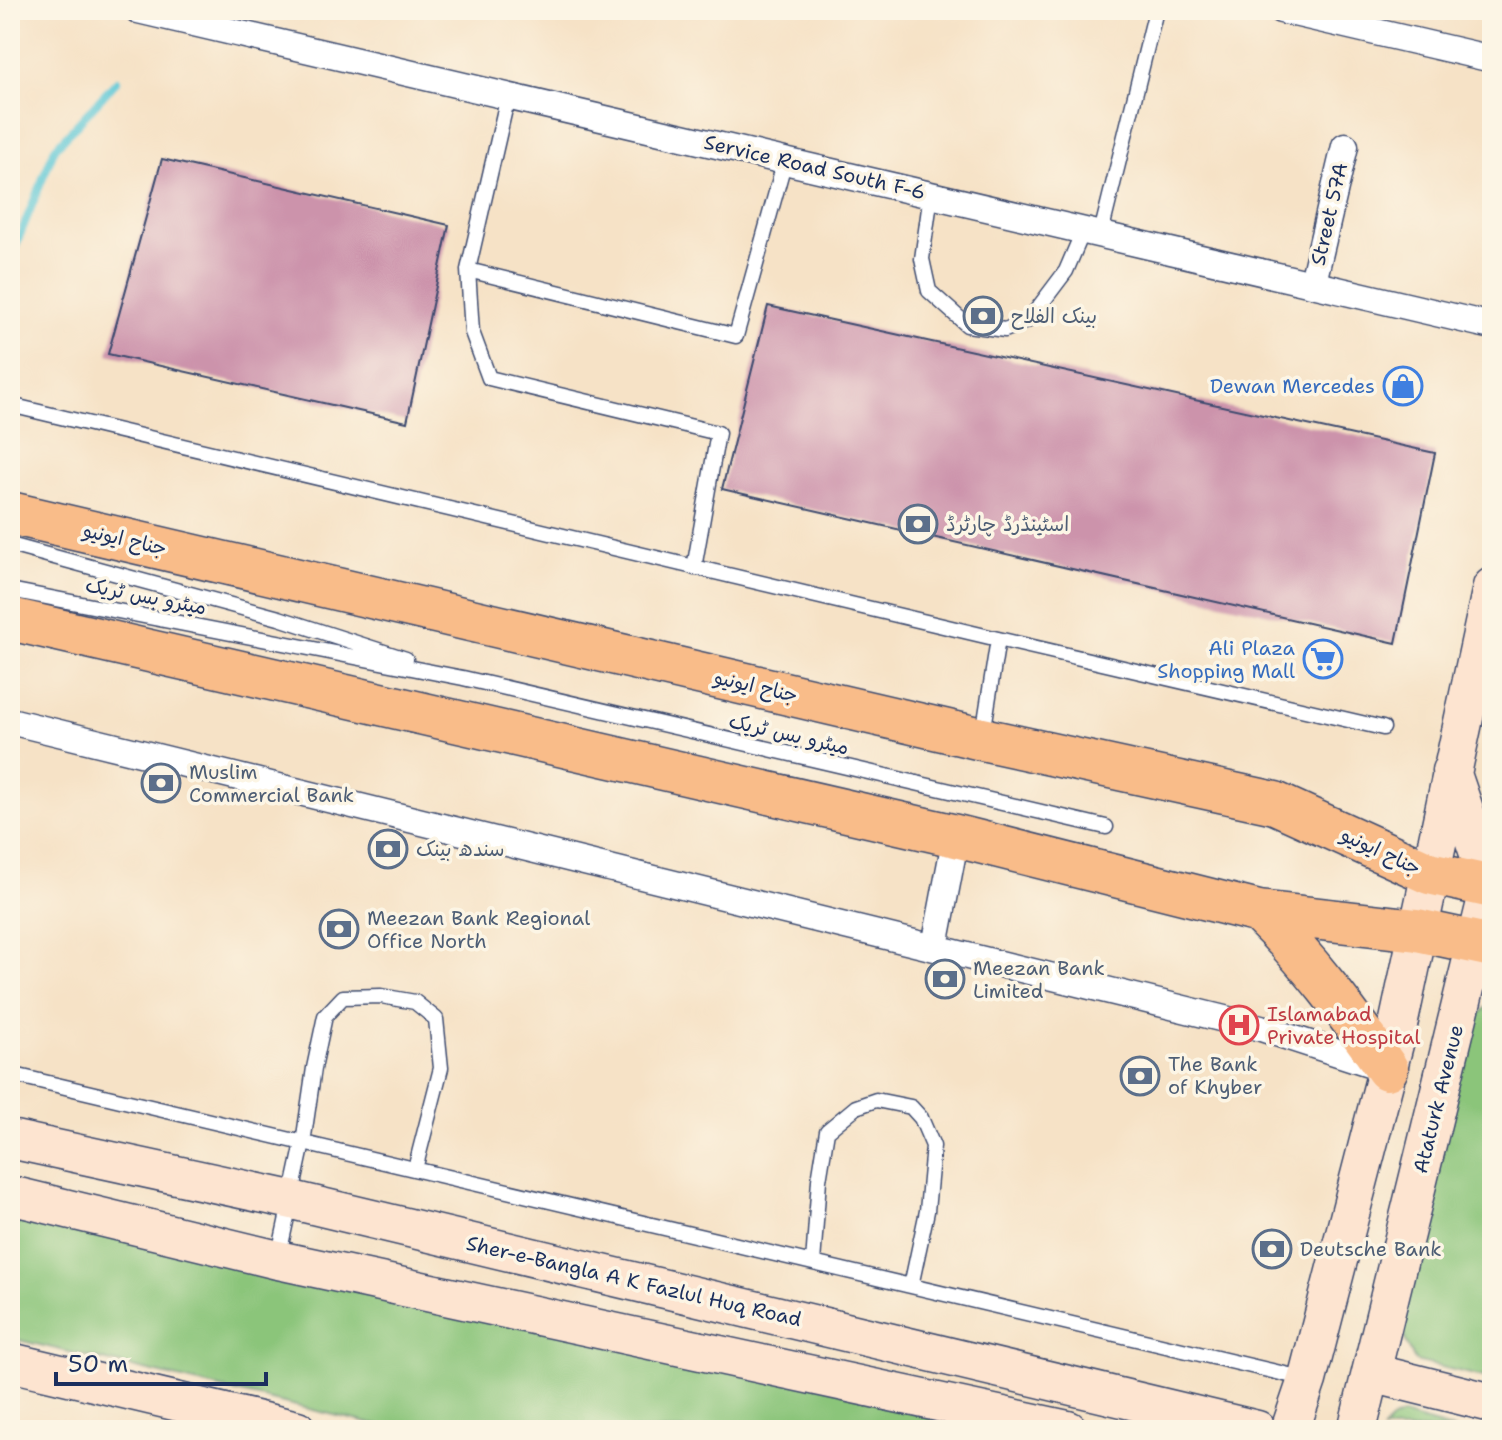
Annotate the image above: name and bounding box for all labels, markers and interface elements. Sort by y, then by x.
street label: Service Road South F-6 [702,129,928,205]
street label: Street 57A [1305,160,1353,268]
bank icon: بینک الفلاح [962,295,1004,337]
place label: بینک الفلاح [1011,303,1097,330]
shop icon: Dewan Mercedes [1382,365,1424,407]
place label: Dewan Mercedes [1210,373,1375,399]
bank icon: اسٹینڈرڈ چارٹرڈ [897,503,939,545]
place label: اسٹینڈرڈ چارٹرڈ [946,511,1069,537]
street label: جناح ایونیو [79,517,169,562]
street label: میٹرو بس ٹریک [83,572,209,620]
place label: Ali Plaza Shopping Mall [1157,635,1296,684]
supermarket icon: Ali Plaza Shopping Mall [1302,638,1344,680]
street label: جناح ایونیو [710,664,800,709]
street label: میٹرو بس ٹریک [726,708,852,760]
place label: Muslim Commercial Bank [189,759,354,808]
bank icon: Muslim Commercial Bank [140,762,182,804]
street label: جناح ایونیو [1336,821,1425,882]
bank icon: سندھ بینک [367,828,409,870]
place label: سندھ بینک [416,836,505,862]
place label: Meezan Bank Regional Office North [367,905,590,954]
bank icon: Meezan Bank Regional Office North [318,908,360,950]
place label: Meezan Bank Limited [973,955,1105,1004]
bank icon: Meezan Bank Limited [924,958,966,1000]
place label: Islamabad Private Hospital [1267,1001,1420,1050]
hospital icon: Islamabad Private Hospital [1218,1004,1260,1046]
street label: Ataturk Avenue [1407,1022,1469,1176]
place label: The Bank of Khyber [1168,1051,1262,1100]
bank icon: The Bank of Khyber [1119,1055,1161,1097]
bank icon: Deutsche Bank [1251,1228,1293,1270]
street label: Sher-e-Bangla A K Fazlul Huq Road [464,1230,804,1332]
place label: Deutsche Bank [1300,1236,1442,1262]
scale bar [56,1336,266,1386]
text: 50 m [68,1348,128,1380]

